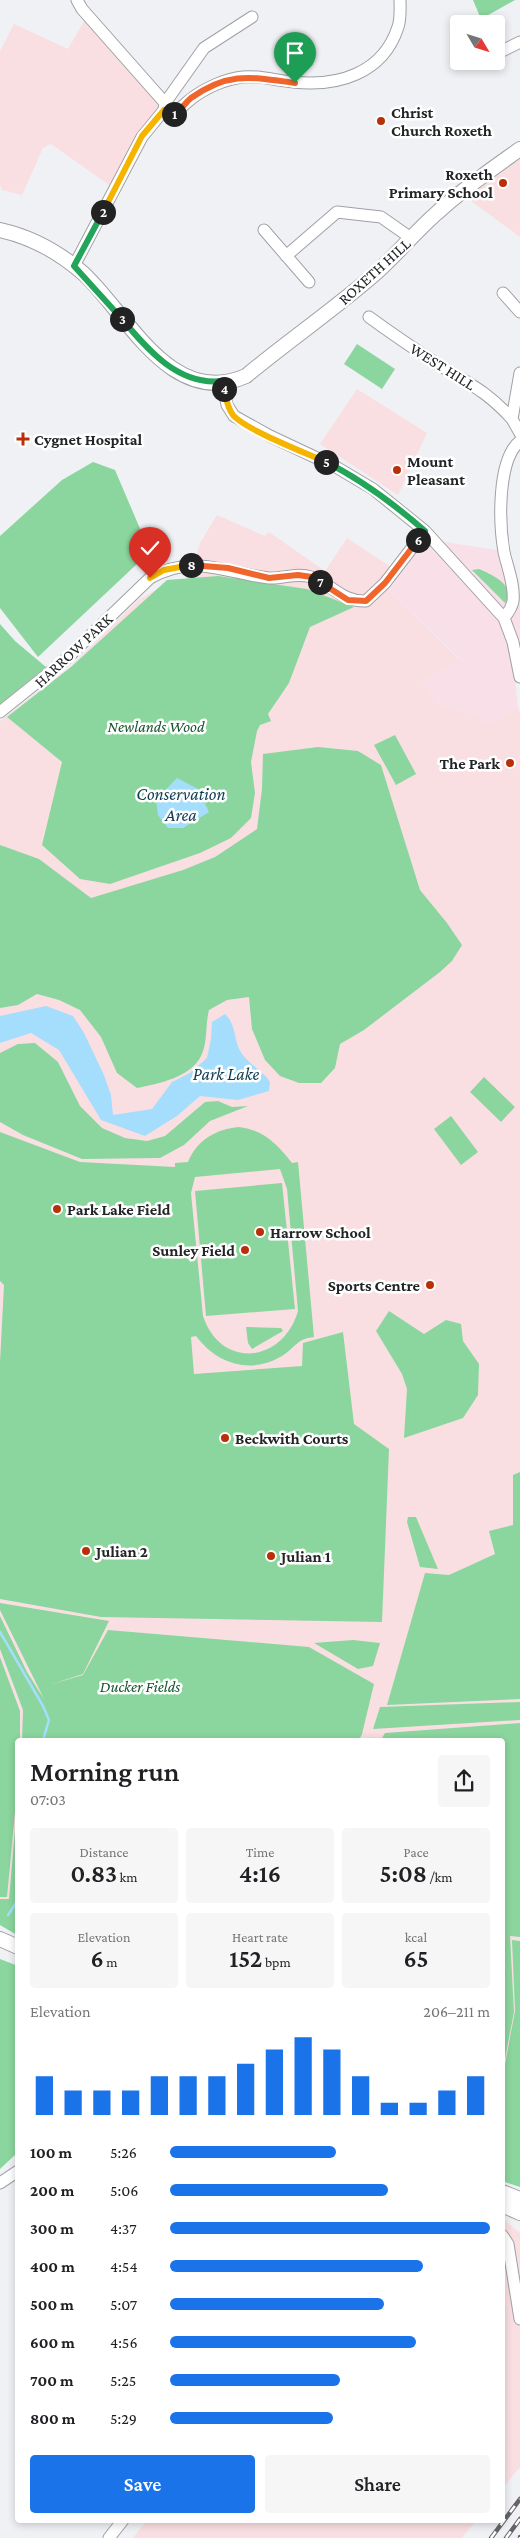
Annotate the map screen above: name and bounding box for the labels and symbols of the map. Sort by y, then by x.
north arrow [450,15,505,70]
pin [274,32,316,83]
pin: 1 [162,102,186,126]
place label: Christ Church Roxeth [391,104,492,139]
marker: Christ Church Roxeth [375,115,387,127]
place label: Roxeth Primary School [389,166,493,201]
marker: Roxeth Primary School [497,177,509,189]
pin: 2 [90,200,116,224]
street label: ROXETH HILL [335,235,414,308]
pin: 3 [110,306,134,332]
street label: WEST HILL [407,340,479,393]
pin: 4 [212,376,236,402]
place label: Cygnet Hospital [34,431,143,448]
marker: Cygnet Hospital [16,432,30,446]
pin: 5 [314,450,338,474]
place label: Mount Pleasant [407,453,465,488]
marker: Mount Pleasant [391,464,403,476]
pin [129,527,171,578]
pin: 6 [406,528,430,552]
pin: 8 [178,552,204,578]
pin: 7 [308,570,332,594]
street label: HARROW PARK [31,610,116,691]
park label: Newlands Wood [108,718,205,735]
place label: The Park [439,755,500,772]
marker: The Park [504,757,516,769]
water label: Conservation Area [136,784,226,825]
water label: Park Lake [193,1064,259,1084]
place label: Park Lake Field [67,1201,171,1218]
marker: Park Lake Field [51,1203,63,1215]
place label: Harrow School [270,1224,371,1241]
marker: Harrow School [254,1226,266,1238]
place label: Sunley Field [152,1242,235,1259]
marker: Sunley Field [239,1244,251,1256]
place label: Sports Centre [328,1277,421,1294]
marker: Sports Centre [424,1279,436,1291]
place label: Beckwith Courts [235,1430,349,1447]
marker: Beckwith Courts [219,1432,231,1444]
place label: Julian 2 [94,1543,148,1560]
marker: Julian 2 [80,1545,92,1557]
place label: Julian 1 [279,1548,331,1565]
marker: Julian 1 [265,1550,277,1562]
park label: Ducker Fields [100,1678,180,1695]

